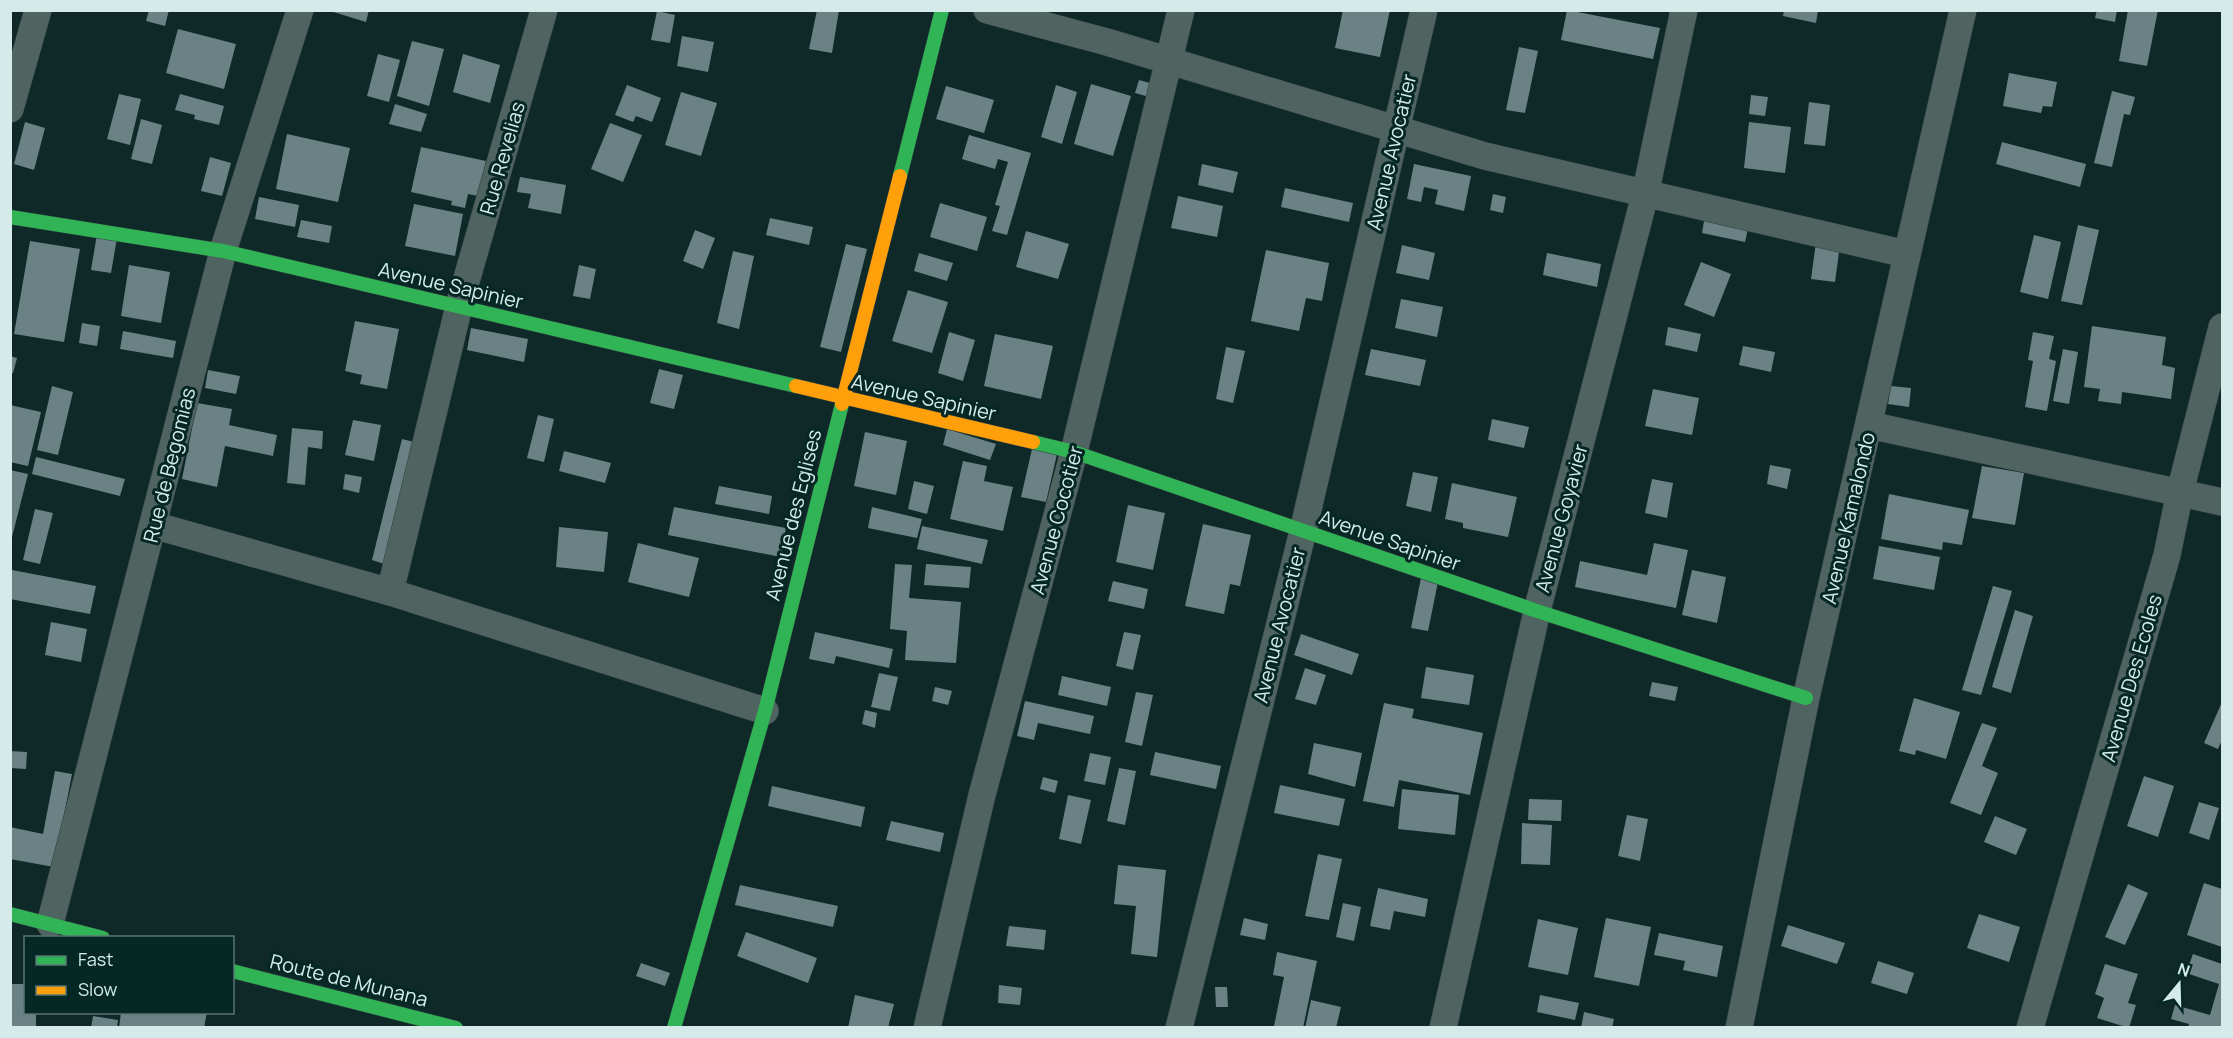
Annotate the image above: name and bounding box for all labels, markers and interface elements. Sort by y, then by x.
street label: Avenue Avocatier [1360,71,1422,233]
street label: Rue Revelias [473,98,531,218]
street label: Avenue Sapinier [376,255,526,315]
street label: Avenue Sapinier [849,367,999,427]
street label: Rue de Begomias [137,385,201,545]
street label: Avenue des Eglises [759,426,827,604]
street label: Avenue Kamalondo [1815,429,1881,607]
street label: Avenue Goyavier [1528,441,1594,595]
street label: Avenue Cocotier [1023,443,1089,597]
street label: Avenue Sapinier [1316,503,1464,577]
street label: Avenue Avocatier [1247,544,1311,706]
street label: Avenue Des Ecoles [2094,591,2168,765]
legend [24,936,234,1014]
text: Fast [78,947,113,971]
street label: Route de Munana [267,947,431,1013]
north arrow [2149,954,2209,1014]
text: N [2175,958,2193,982]
text: Slow [78,977,118,1001]

